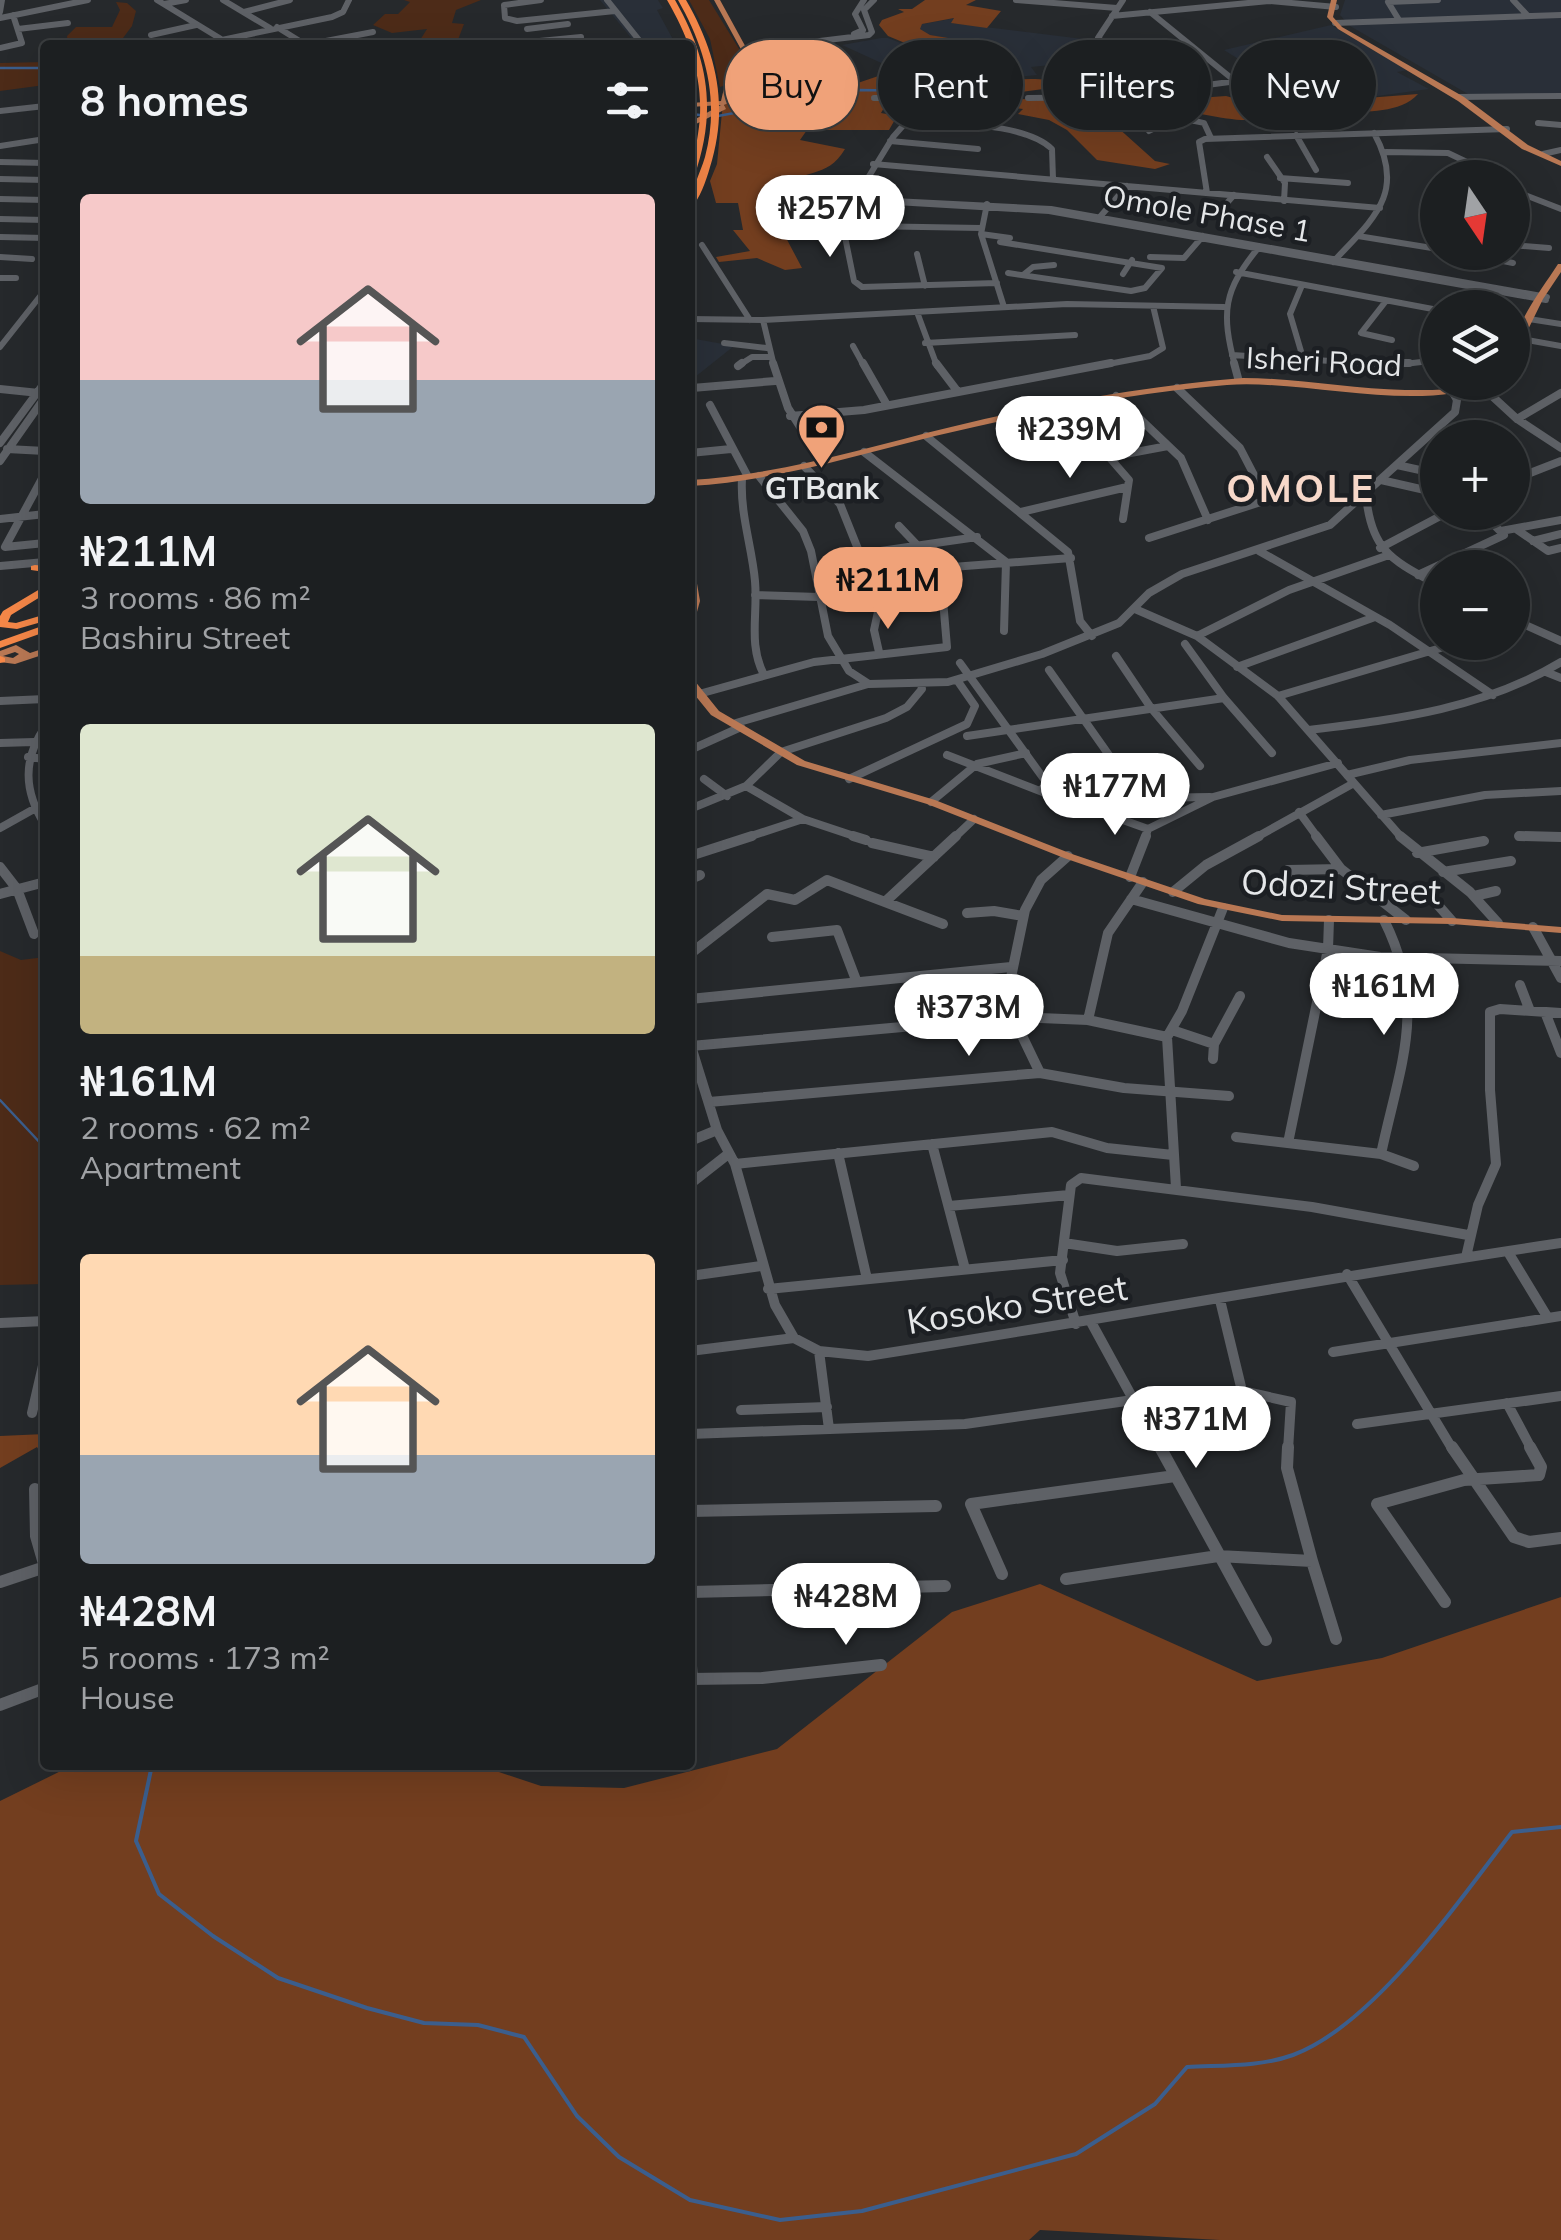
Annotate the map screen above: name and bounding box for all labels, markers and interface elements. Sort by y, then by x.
chip: Buy [725,40,858,130]
chip: Rent [878,40,1023,130]
chip: Filters [1043,40,1211,130]
chip: New [1231,40,1376,130]
icon: filters [600,73,655,128]
text: 8 homes [80,74,249,127]
north arrow [1420,160,1530,270]
map controls [1420,160,1530,660]
pin: ₦257M [760,175,900,260]
street label: Omole Phase 1 [1100,176,1314,250]
text: ₦257M [778,187,882,227]
icon: home [278,259,458,439]
button: layers [1420,290,1530,400]
street label: Isheri Road [1245,338,1403,384]
pin: ₦239M [1000,396,1140,481]
bank icon: GTBank [796,402,848,470]
text: ₦239M [1018,408,1122,448]
button: + [1420,420,1530,530]
district label: OMOLE [1226,464,1376,512]
place label: GTBank [765,469,881,507]
text: ₦211M [80,524,217,577]
pin: ₦211M [818,547,958,632]
button: − [1420,550,1530,660]
text: ₦211M [836,559,940,599]
text: 3 rooms · 86 m² [80,577,311,617]
text: Bashiru Street [80,617,290,657]
pin: ₦177M [1045,753,1185,838]
text: ₦177M [1063,765,1167,805]
icon: home [278,789,458,969]
street label: Odozi Street [1240,859,1442,913]
pin: ₦161M [1314,953,1454,1038]
text: ₦161M [1332,965,1436,1005]
pin: ₦373M [899,974,1039,1059]
text: ₦373M [917,986,1021,1026]
text: ₦161M [80,1054,217,1107]
text: 2 rooms · 62 m² [80,1107,311,1147]
text: Apartment [80,1147,241,1187]
street label: Kosoko Street [903,1265,1130,1343]
icon: home [278,1319,458,1499]
pin: ₦371M [1126,1386,1266,1471]
text: ₦371M [1144,1398,1248,1438]
pin: ₦428M [776,1563,916,1648]
text: ₦428M [794,1575,898,1615]
text: ₦428M [80,1584,217,1637]
text: 5 rooms · 173 m² [80,1637,330,1677]
text: House [80,1677,175,1717]

